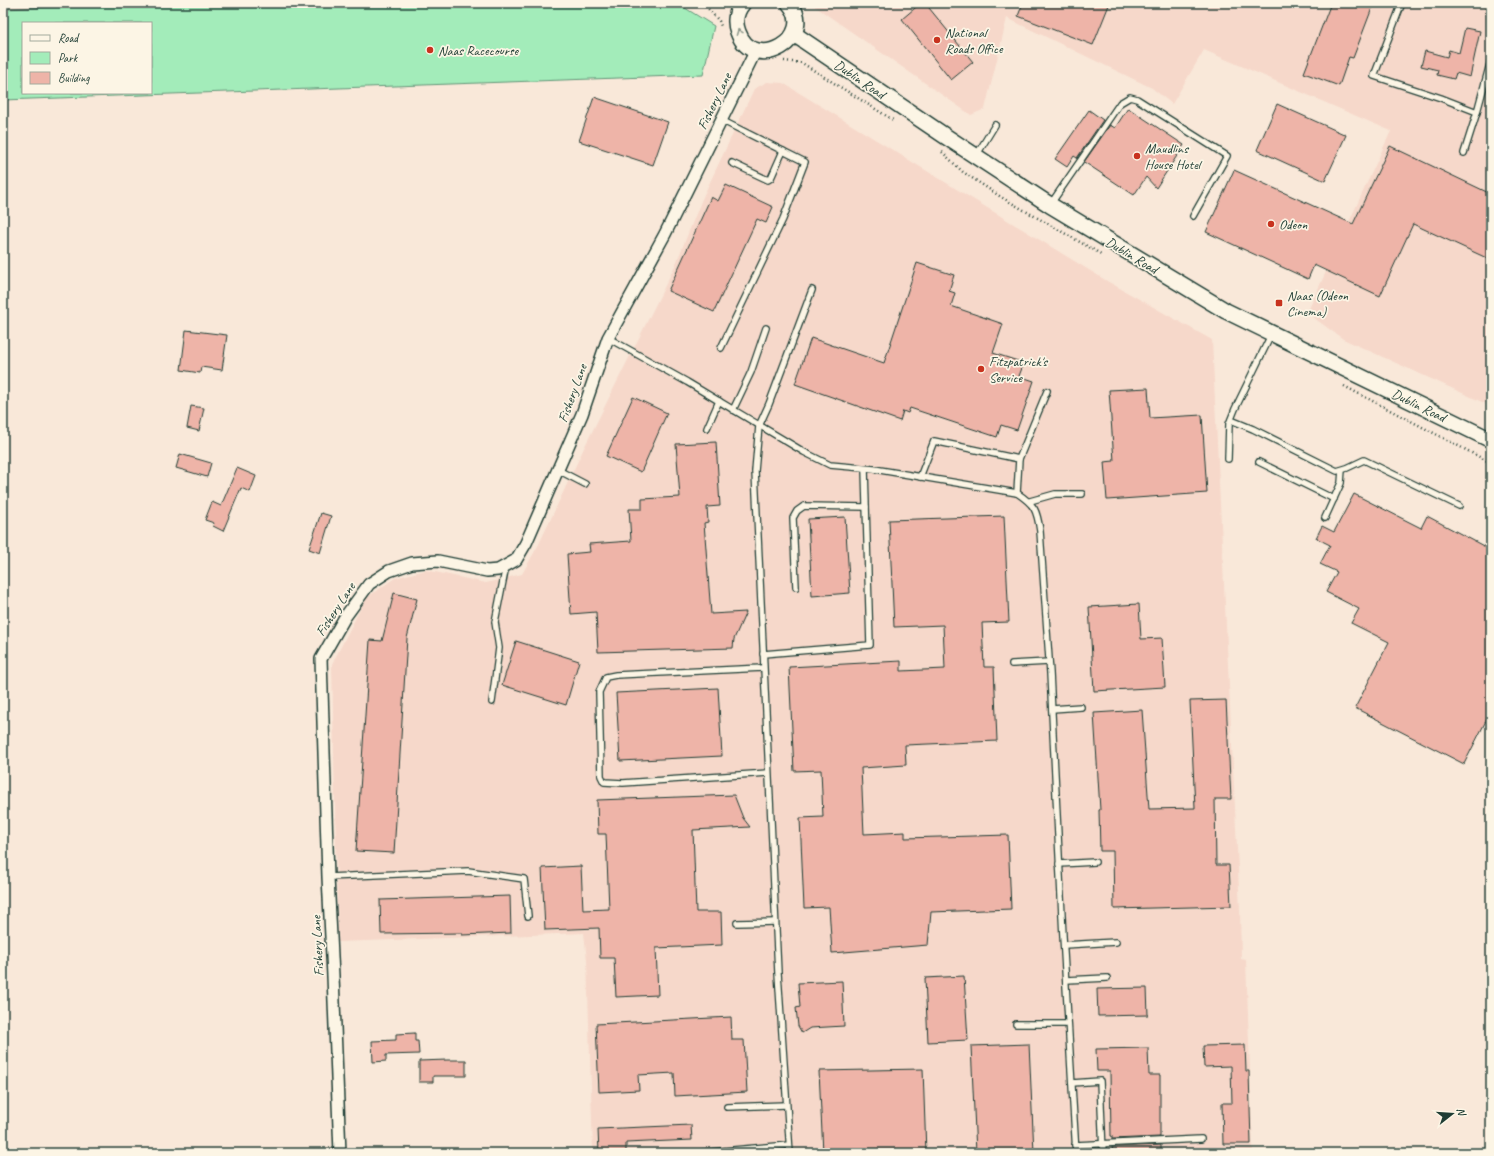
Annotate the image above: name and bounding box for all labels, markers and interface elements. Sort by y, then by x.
legend [22,22,152,94]
place label: National Roads Office [945,24,1004,57]
one-way arrow [735,28,743,35]
text: Road [58,30,80,46]
marker: National Roads Office [932,35,942,45]
place label: Naas Racecourse [438,42,520,59]
marker: Naas Racecourse [425,45,435,55]
text: Park [58,50,79,66]
street label: Dublin Road [831,56,891,104]
street label: Fishery Lane [694,69,736,132]
text: Building [58,70,90,86]
place label: Maudlins House Hotel [1145,140,1203,173]
marker: Maudlins House Hotel [1132,151,1142,161]
place label: Odeon [1279,216,1308,233]
marker: Odeon [1266,219,1276,229]
street label: Dublin Road [1103,233,1163,279]
place label: Naas (Odeon Cinema) [1287,287,1349,320]
marker: Naas (Odeon Cinema) [1274,298,1284,308]
place label: Fitzpatrick's Service [989,353,1048,386]
street label: Fishery Lane [554,360,591,425]
marker: Fitzpatrick's Service [976,364,986,374]
street label: Dublin Road [1389,385,1451,427]
street label: Fishery Lane [312,578,360,639]
street label: Fishery Lane [307,914,328,977]
north arrow [1432,1094,1472,1134]
text: N [1454,1106,1470,1118]

